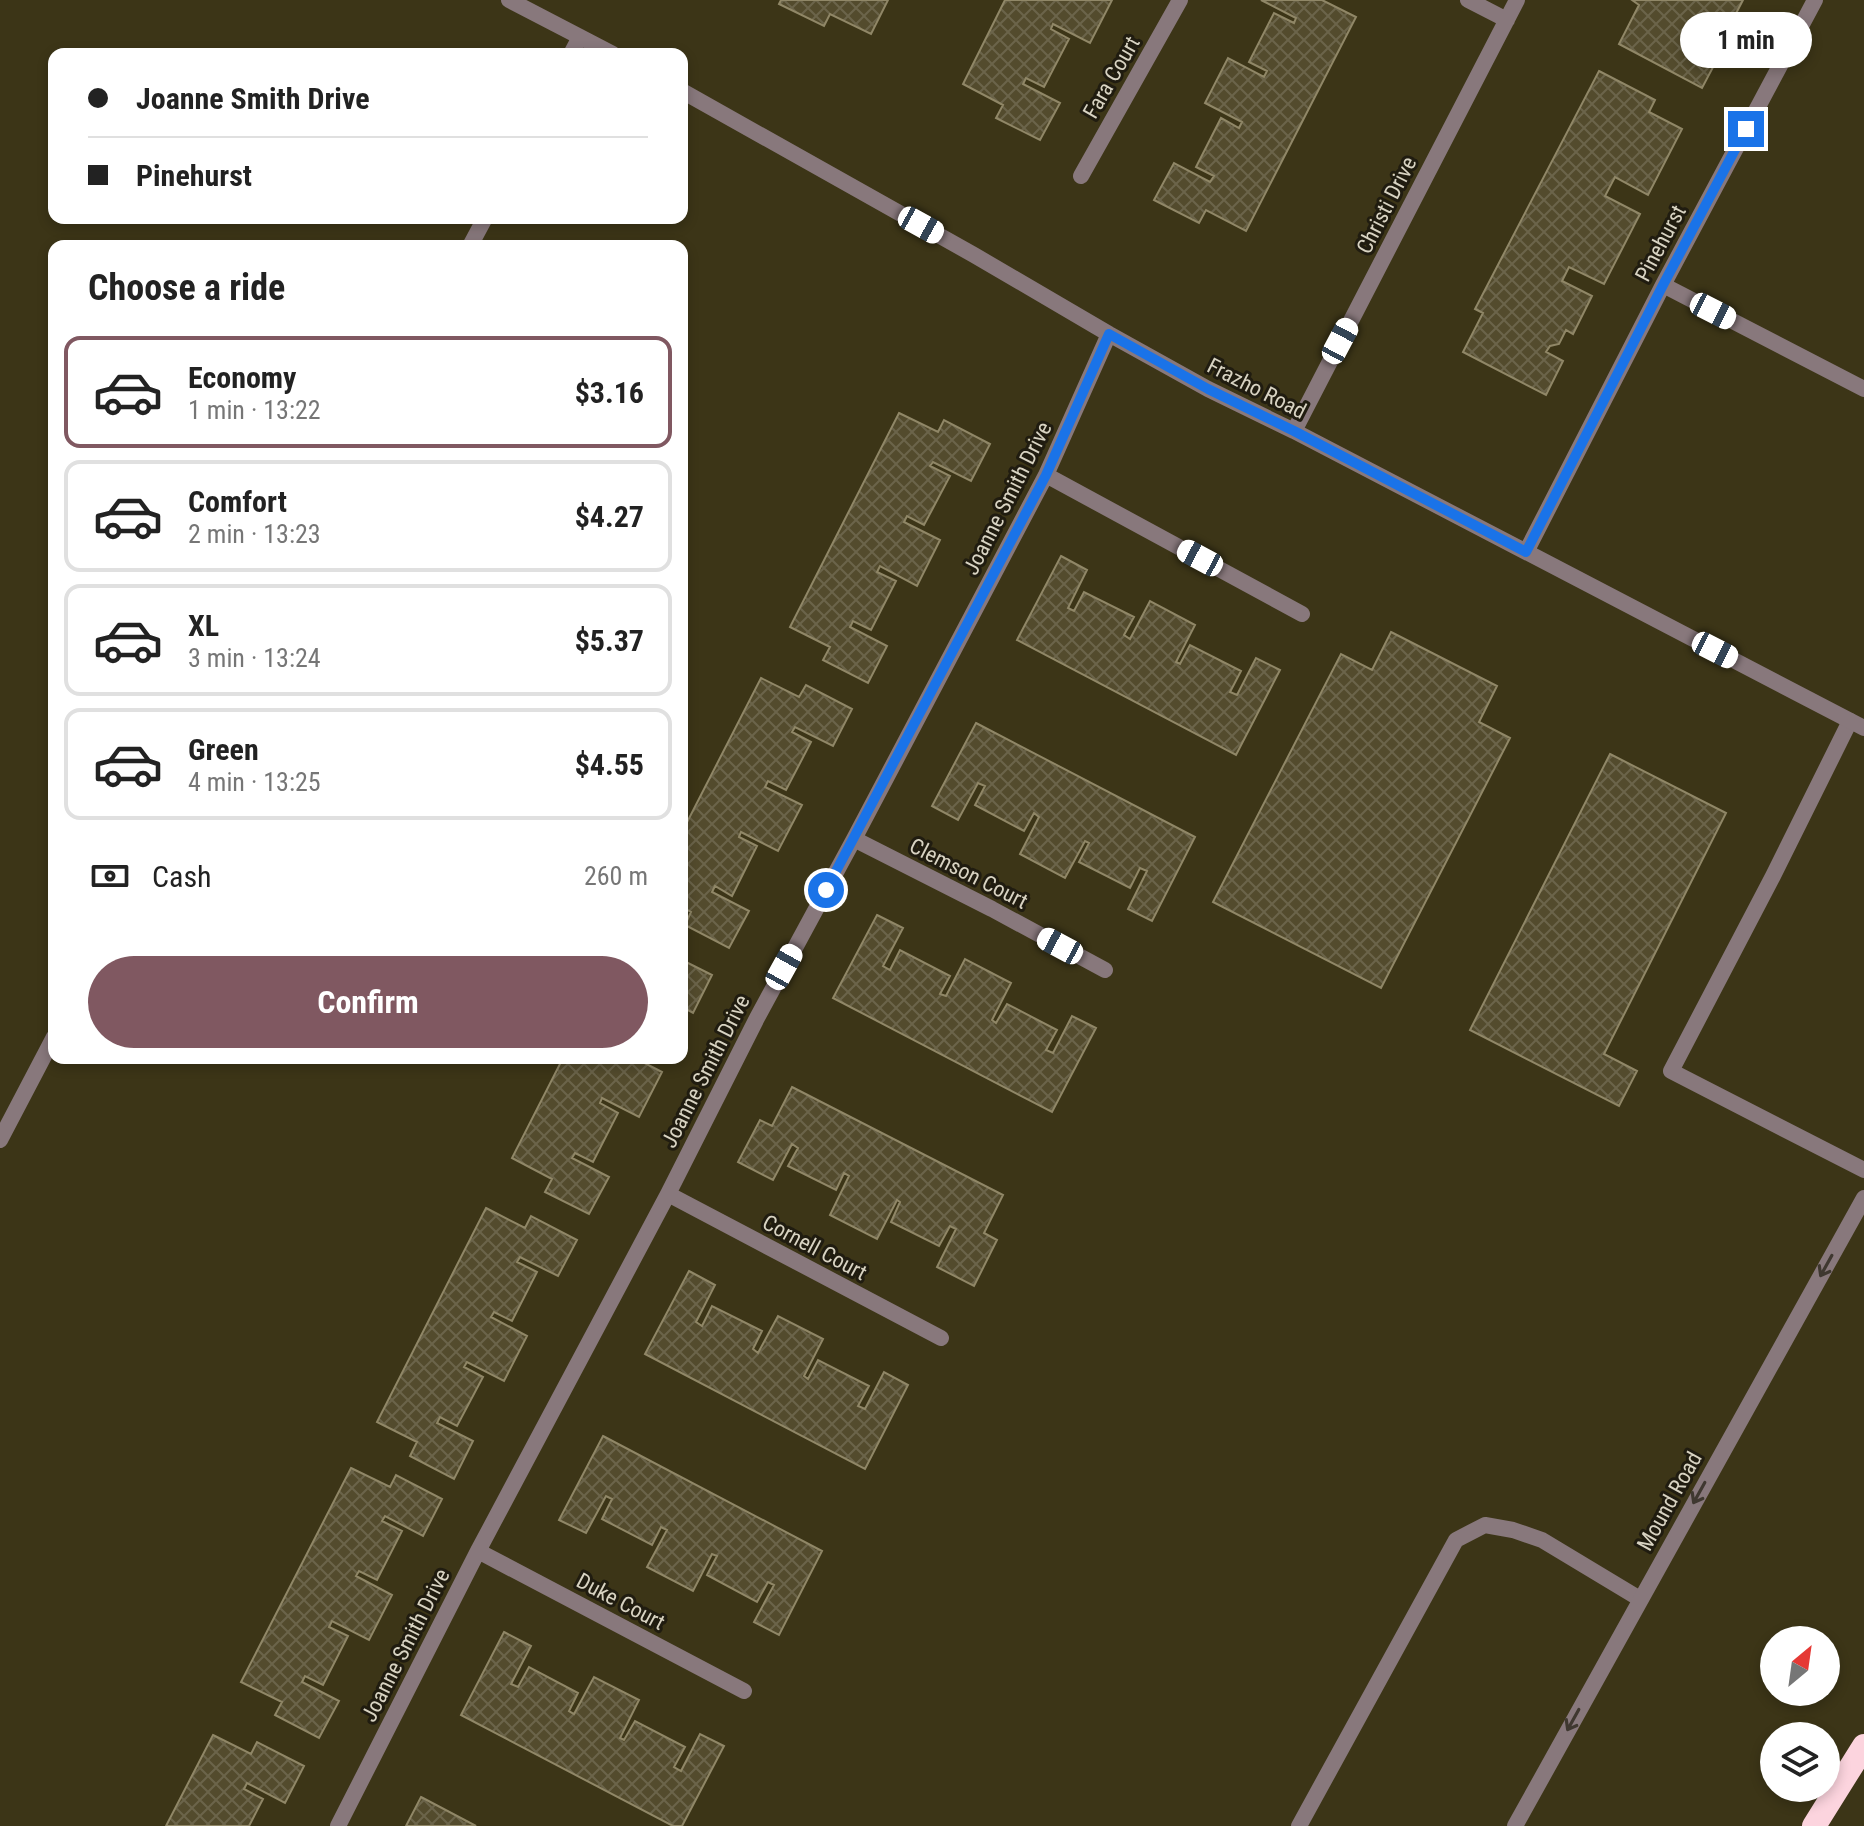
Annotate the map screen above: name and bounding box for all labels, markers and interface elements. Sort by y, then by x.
callout: 1 min [1680,13,1812,69]
text: 1 min [1717,25,1775,55]
street label: Fara Court [1078,32,1145,123]
text: Joanne Smith Drive [136,81,370,116]
route end [1728,111,1764,147]
street label: Christi Drive [1351,153,1422,258]
text: Pinehurst [136,158,252,193]
street label: Pinehurst [1630,201,1691,286]
car [894,203,948,247]
text: Choose a ride [88,267,285,309]
car [1686,289,1740,333]
car [1318,314,1362,368]
street label: Frazho Road [1203,353,1310,424]
icon: car [92,356,164,428]
text: Economy [188,360,296,395]
text: $3.16 [575,375,644,410]
text: 1 min · 13:22 [188,395,321,425]
street label: Joanne Smith Drive [958,418,1057,579]
icon: car [92,480,164,552]
text: Comfort [188,484,287,519]
text: $4.27 [575,499,644,534]
text: 2 min · 13:23 [188,519,321,549]
car [1173,536,1227,580]
icon: car [92,604,164,676]
text: XL [188,608,219,643]
text: $5.37 [575,623,644,658]
car [1688,628,1742,672]
text: 3 min · 13:24 [188,643,321,673]
icon: car [92,728,164,800]
text: Green [188,732,259,767]
text: $4.55 [575,747,644,782]
text: 4 min · 13:25 [188,767,321,797]
street label: Clemson Court [906,833,1032,914]
icon: cash [88,854,132,898]
text: Cash [152,859,212,894]
text: 260 m [584,861,648,891]
route start [808,872,844,908]
car [1033,924,1087,968]
car [762,940,806,994]
button: Confirm [88,956,648,1048]
street label: Joanne Smith Drive [656,991,755,1152]
street label: Cornell Court [758,1210,871,1285]
one-way arrow [1818,1254,1834,1277]
street label: Mound Road [1632,1447,1707,1555]
one-way arrow [1691,1481,1707,1504]
street label: Joanne Smith Drive [356,1565,455,1726]
street label: Duke Court [572,1568,669,1635]
north arrow [1760,1626,1840,1706]
map controls [1760,1626,1840,1802]
one-way arrow [1564,1708,1580,1732]
button: layers [1760,1722,1840,1802]

